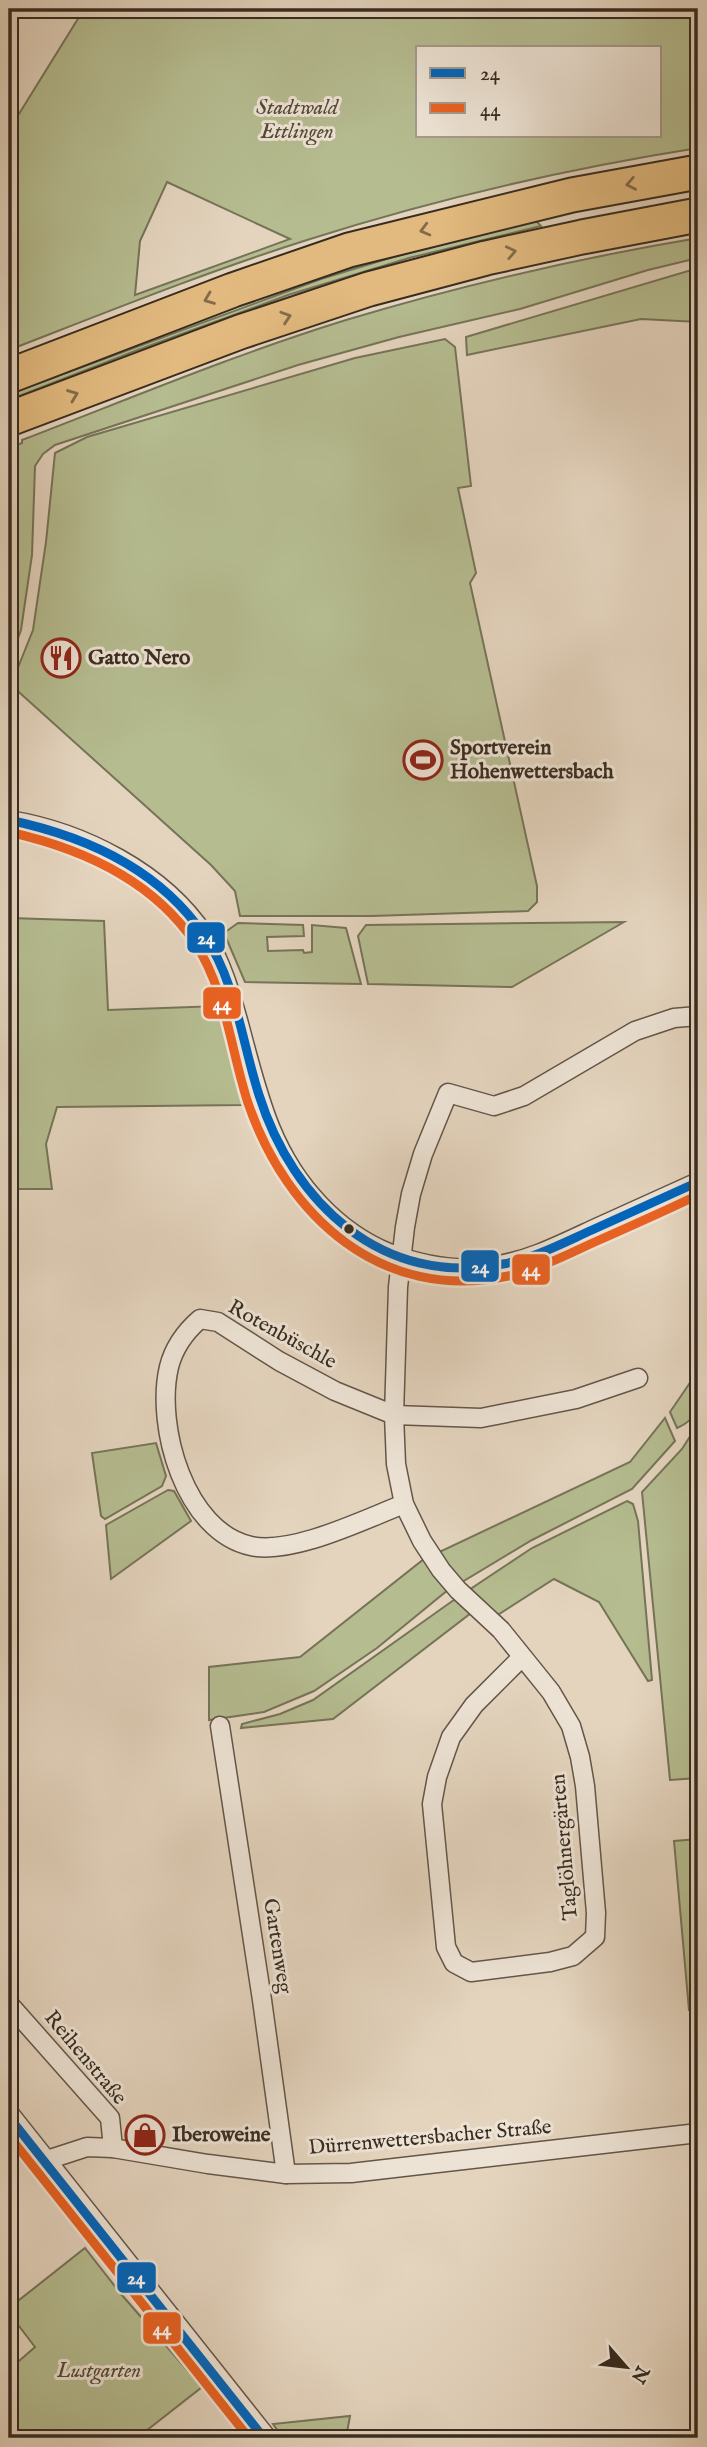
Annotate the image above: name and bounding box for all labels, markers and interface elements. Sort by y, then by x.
legend [416,46,662,136]
text: 24 [480,61,501,88]
park label: Stadtwald Ettlingen [256,95,340,146]
text: 44 [480,97,501,124]
one-way arrow [625,175,637,190]
one-way arrow [419,222,431,236]
one-way arrow [505,246,517,261]
one-way arrow [203,290,215,304]
one-way arrow [280,311,292,325]
one-way arrow [66,389,78,403]
restaurant icon: Gatto Nero [40,637,82,679]
place label: Gatto Nero [88,645,191,672]
place label: Sportverein Hohenwettersbach [450,735,614,786]
sports icon: Sportverein Hohenwettersbach [402,739,444,781]
line badge: 24 [186,921,226,954]
text: 24 [197,927,216,951]
line badge: 44 [202,986,242,1020]
text: 44 [213,993,232,1017]
unlabelled marker [342,1222,356,1236]
line badge: 24 [460,1249,500,1283]
line badge: 44 [511,1253,551,1286]
text: 24 [471,1256,490,1280]
text: 44 [522,1259,541,1283]
street label: Rotenbüschle [223,1294,341,1376]
street label: Taglöhnergärten [545,1773,585,1921]
street label: Gartenweg [256,1896,298,1996]
street label: Reihenstraße [38,2005,133,2111]
shop icon: Iberoweine [124,2114,166,2156]
street label: Dürrenwettersbacher Straße [307,2114,553,2162]
place label: Iberoweine [172,2122,271,2149]
line badge: 24 [116,2261,157,2294]
text: 24 [127,2267,146,2291]
line badge: 44 [142,2311,182,2345]
text: 44 [153,2318,172,2342]
north arrow [592,2332,662,2402]
park label: Lustgarten [56,2358,141,2385]
text: N [625,2360,654,2387]

